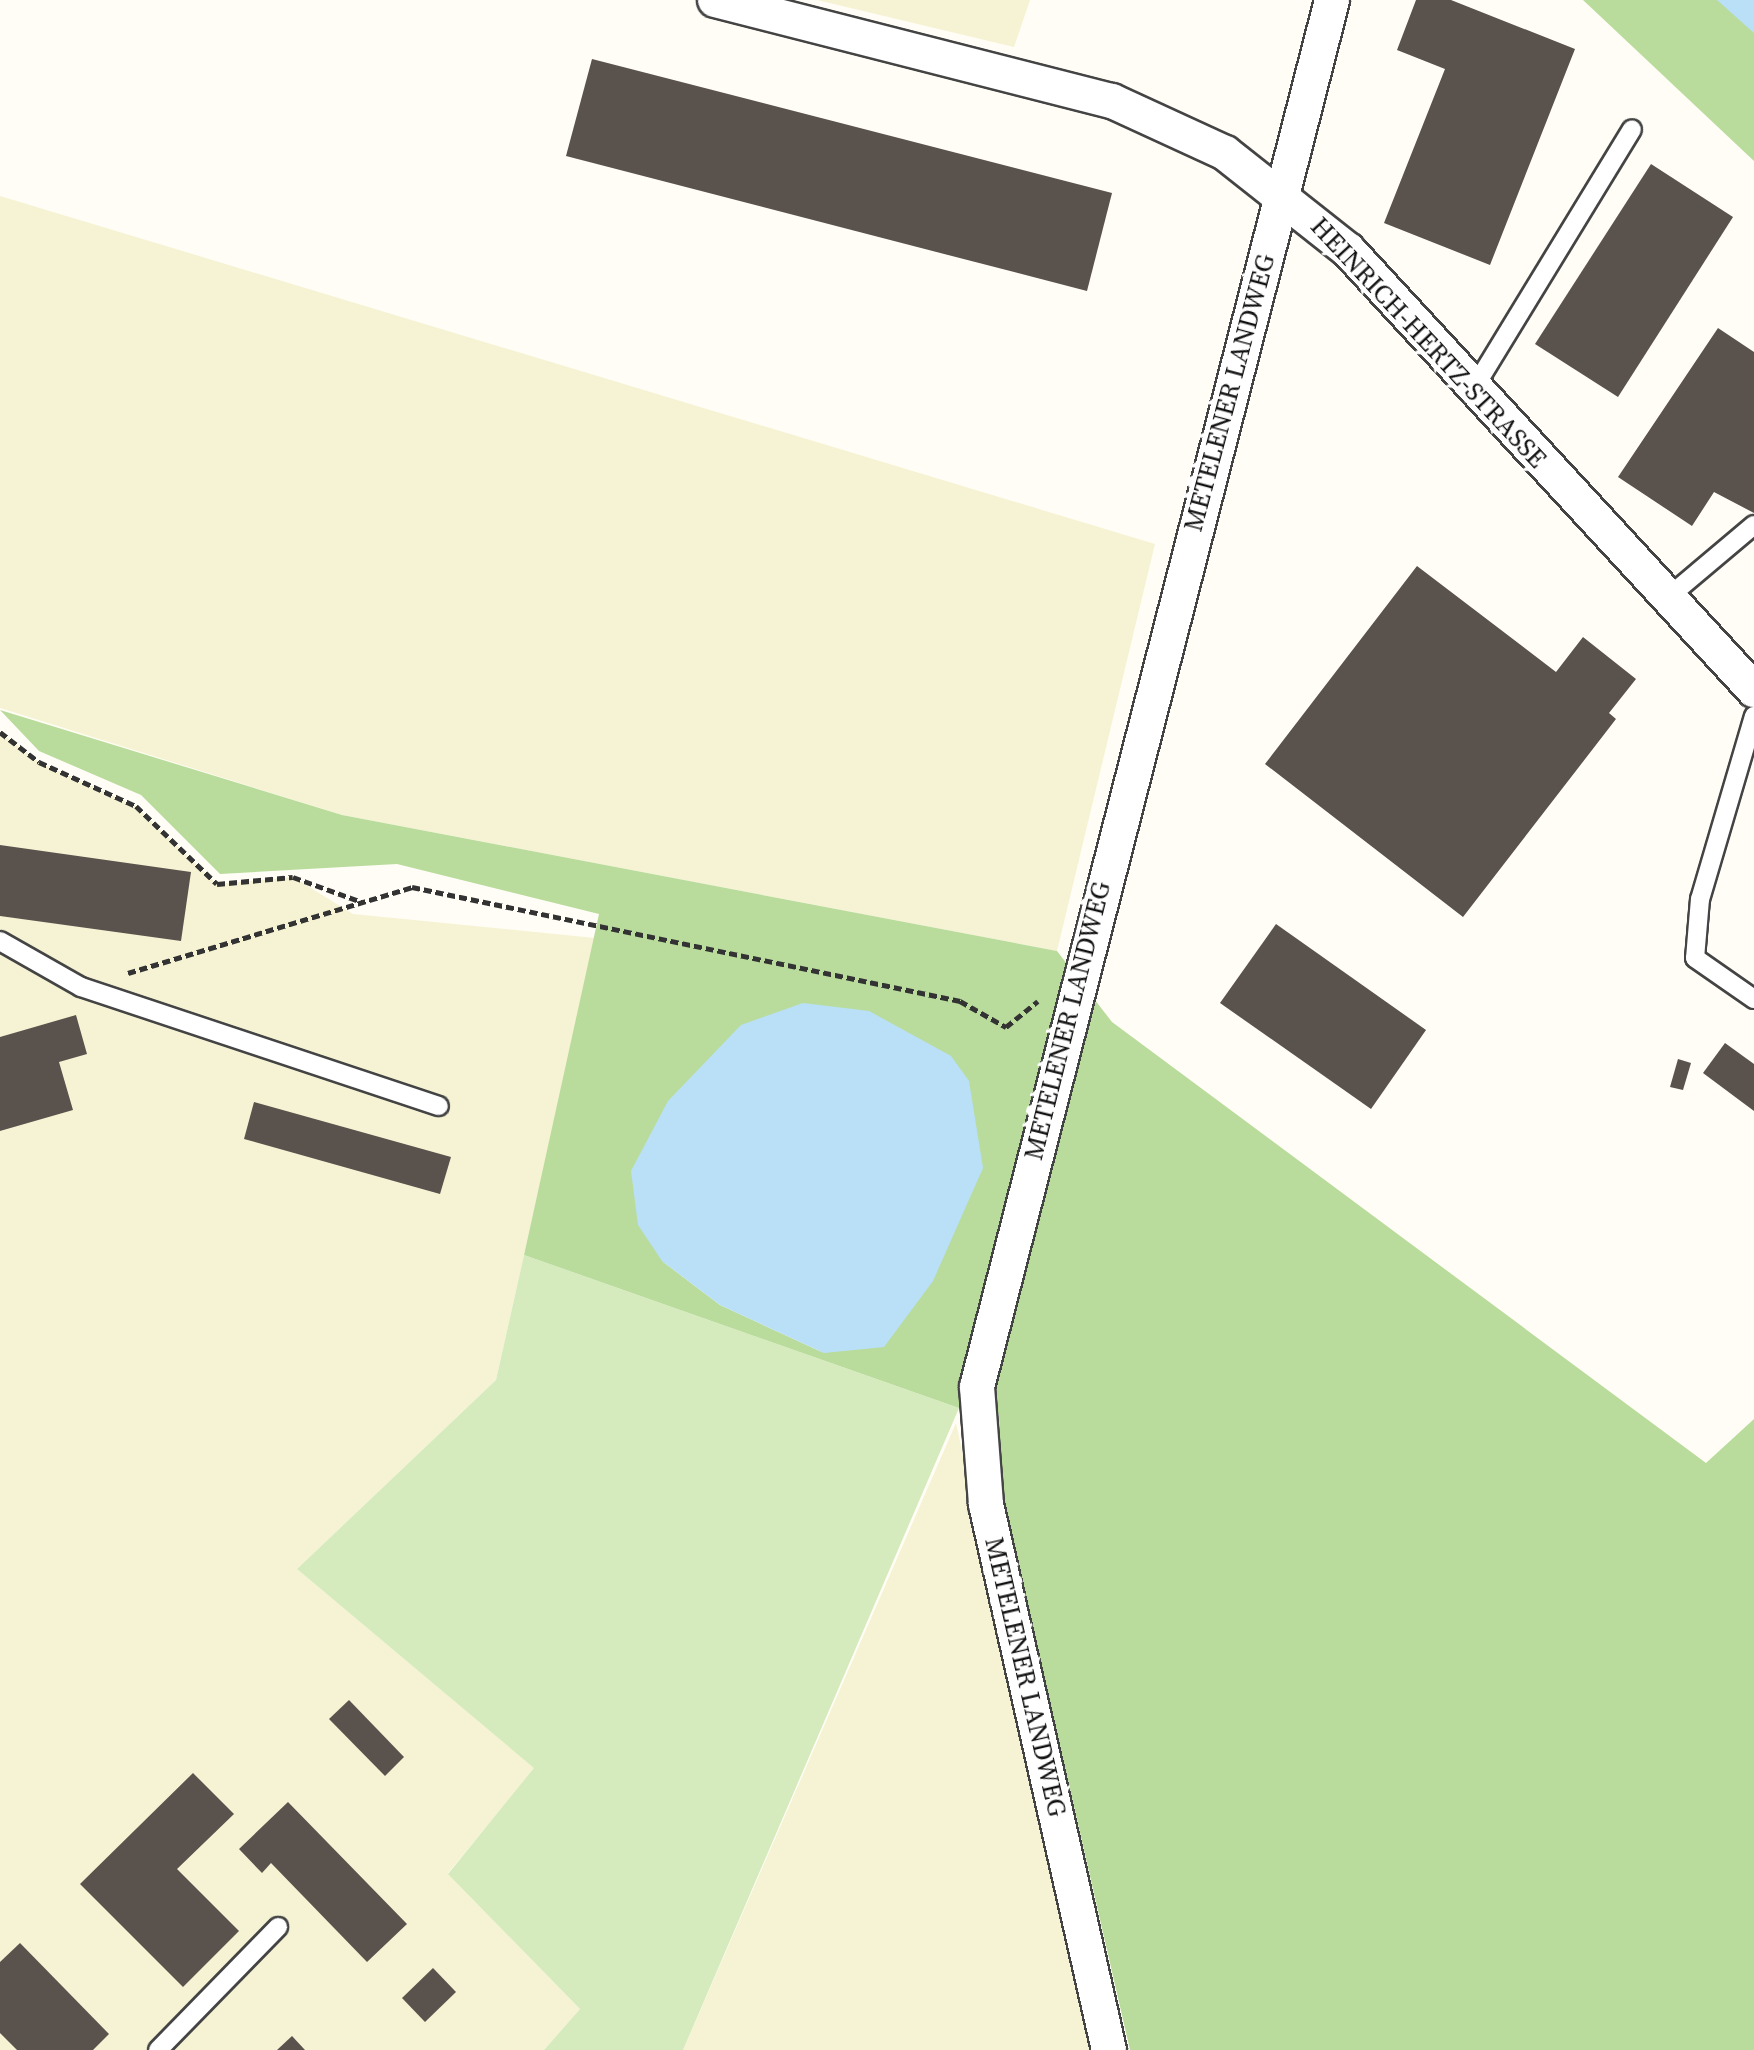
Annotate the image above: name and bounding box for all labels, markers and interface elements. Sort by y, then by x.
street label: HEINRICH-HERTZ-STRASSE [1304,211,1552,475]
street label: METELENER LANDWEG [1178,251,1282,535]
street label: METELENER LANDWEG [1018,879,1118,1163]
street label: METELENER LANDWEG [978,1534,1072,1820]

